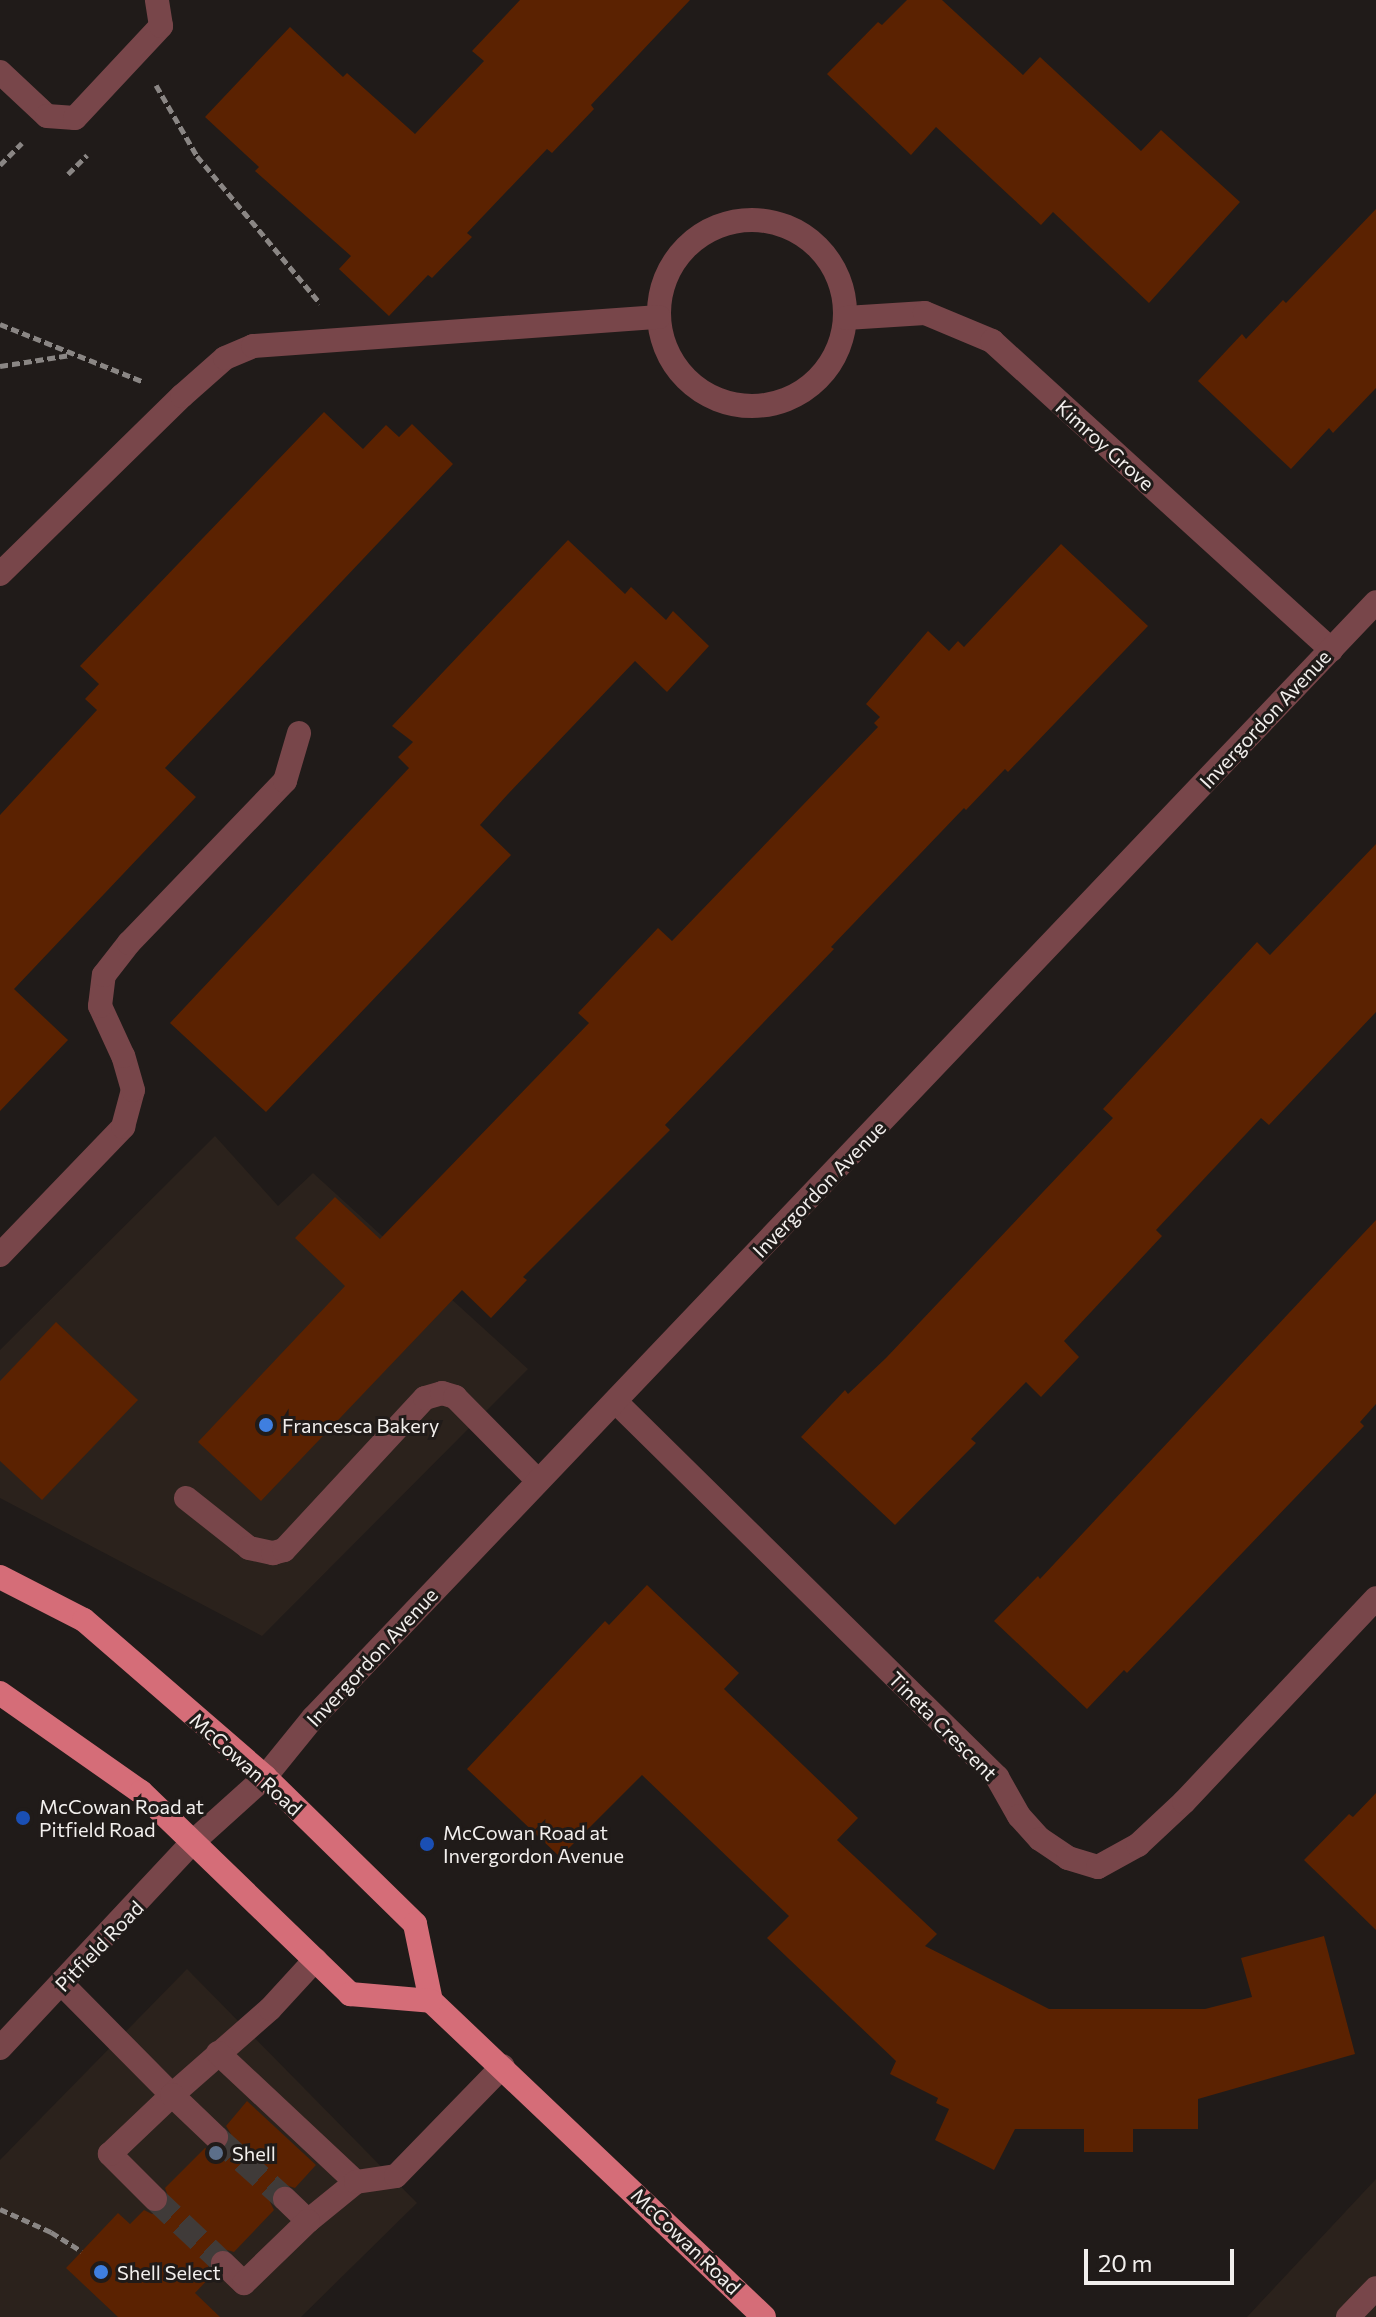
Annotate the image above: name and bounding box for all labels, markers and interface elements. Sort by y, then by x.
street label: Kimroy Grove [1051,395,1159,495]
street label: Invergordon Avenue [1195,645,1335,793]
street label: Invergordon Avenue [748,1116,890,1262]
place label: Francesca Bakery [282,1413,439,1437]
marker: Francesca Bakery [257,1416,275,1434]
street label: Invergordon Avenue [302,1583,442,1731]
street label: Tineta Crescent [884,1667,1002,1785]
street label: McCowan Road [185,1707,307,1821]
place label: McCowan Road at Pitfield Road [39,1794,204,1841]
marker: McCowan Road at Pitfield Road [14,1809,32,1827]
place label: McCowan Road at Invergordon Avenue [443,1820,624,1867]
marker: McCowan Road at Invergordon Avenue [418,1835,436,1853]
street label: Pitfield Road [50,1896,148,1996]
place label: Shell [232,2141,276,2165]
marker: Shell [207,2144,225,2162]
street label: McCowan Road [626,2183,746,2299]
scale bar [1088,2233,1238,2283]
text: 20 m [1098,2248,1152,2277]
place label: Shell Select [117,2260,221,2284]
marker: Shell Select [92,2263,110,2281]

